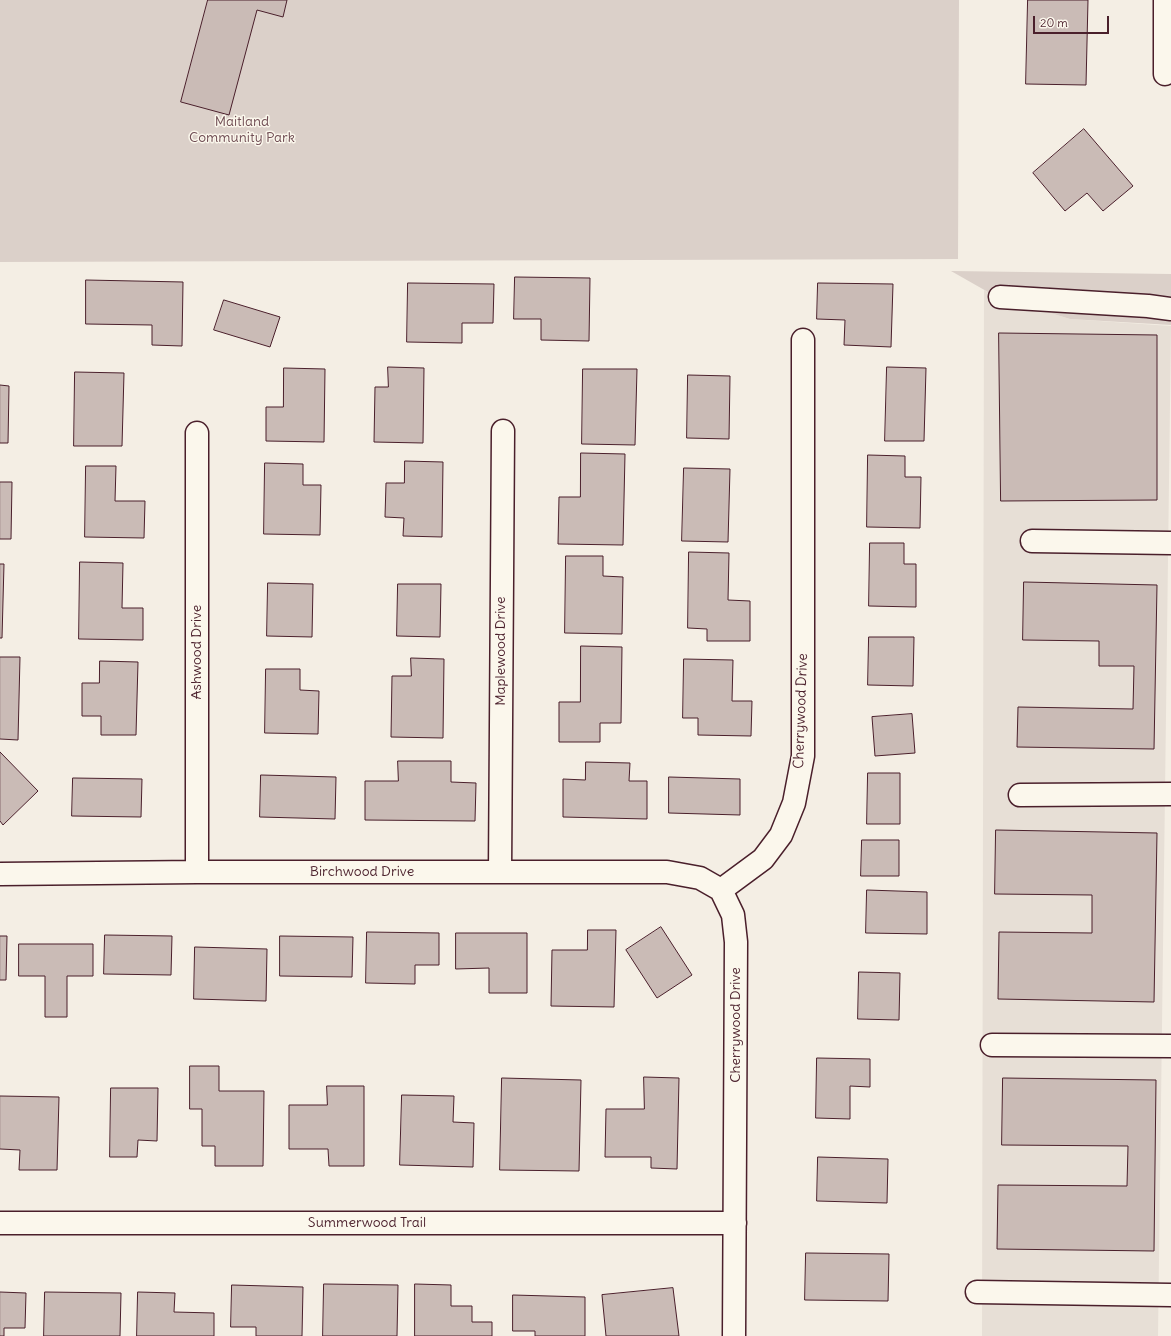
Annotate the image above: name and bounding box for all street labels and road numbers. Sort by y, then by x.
street label: Maplewood Drive [493,596,509,706]
street label: Ashwood Drive [189,605,205,699]
street label: Cherrywood Drive [791,653,811,769]
street label: Birchwood Drive [310,864,414,880]
street label: Cherrywood Drive [728,967,744,1083]
street label: Summerwood Trail [308,1215,426,1231]

